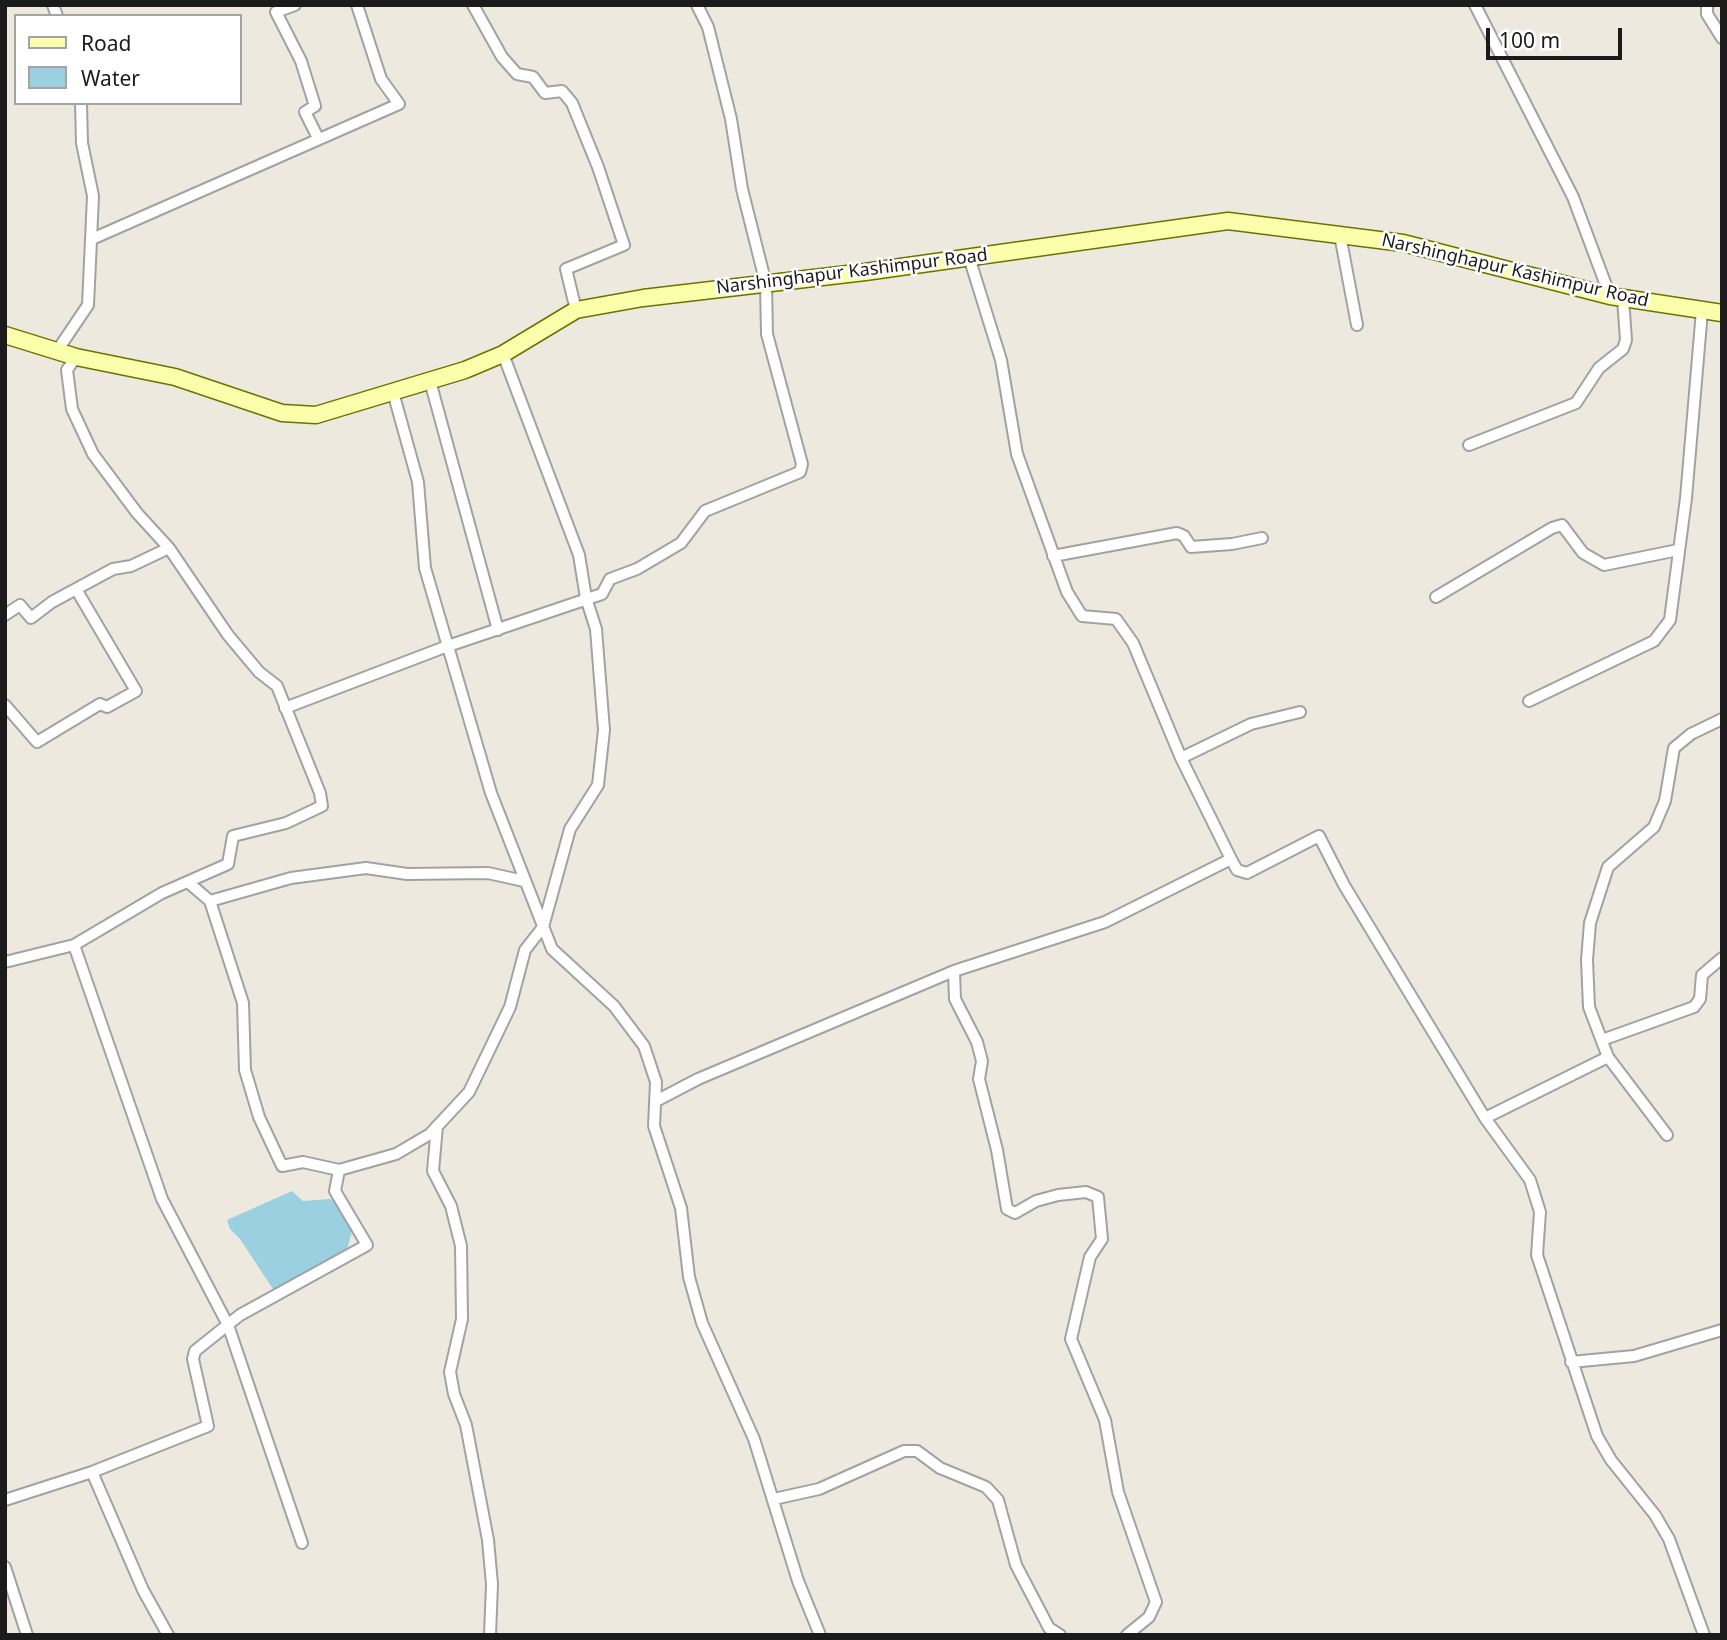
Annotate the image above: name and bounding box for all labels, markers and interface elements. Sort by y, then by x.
legend [14,14,242,105]
scale bar [1489,14,1626,58]
text: 100 m [1499,26,1560,54]
text: Road [81,29,131,57]
text: Water [81,64,140,92]
street label: Narshinghapur Kashimpur Road [1379,230,1651,312]
street label: Narshinghapur Kashimpur Road [715,245,989,299]

